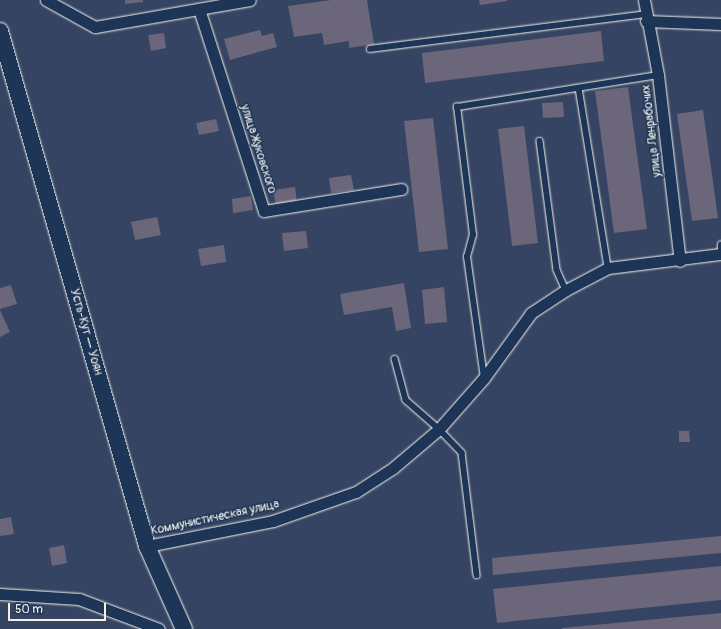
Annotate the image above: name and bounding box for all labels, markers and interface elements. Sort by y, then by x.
street label: улица Ленрабочих [639,84,665,178]
street label: улица Жуковского [237,103,279,195]
street label: Усть-Кут — Уоян [67,287,105,377]
street label: Коммунистическая улица [150,497,280,539]
scale bar [10,595,108,621]
text: 50 m [15,602,43,617]

